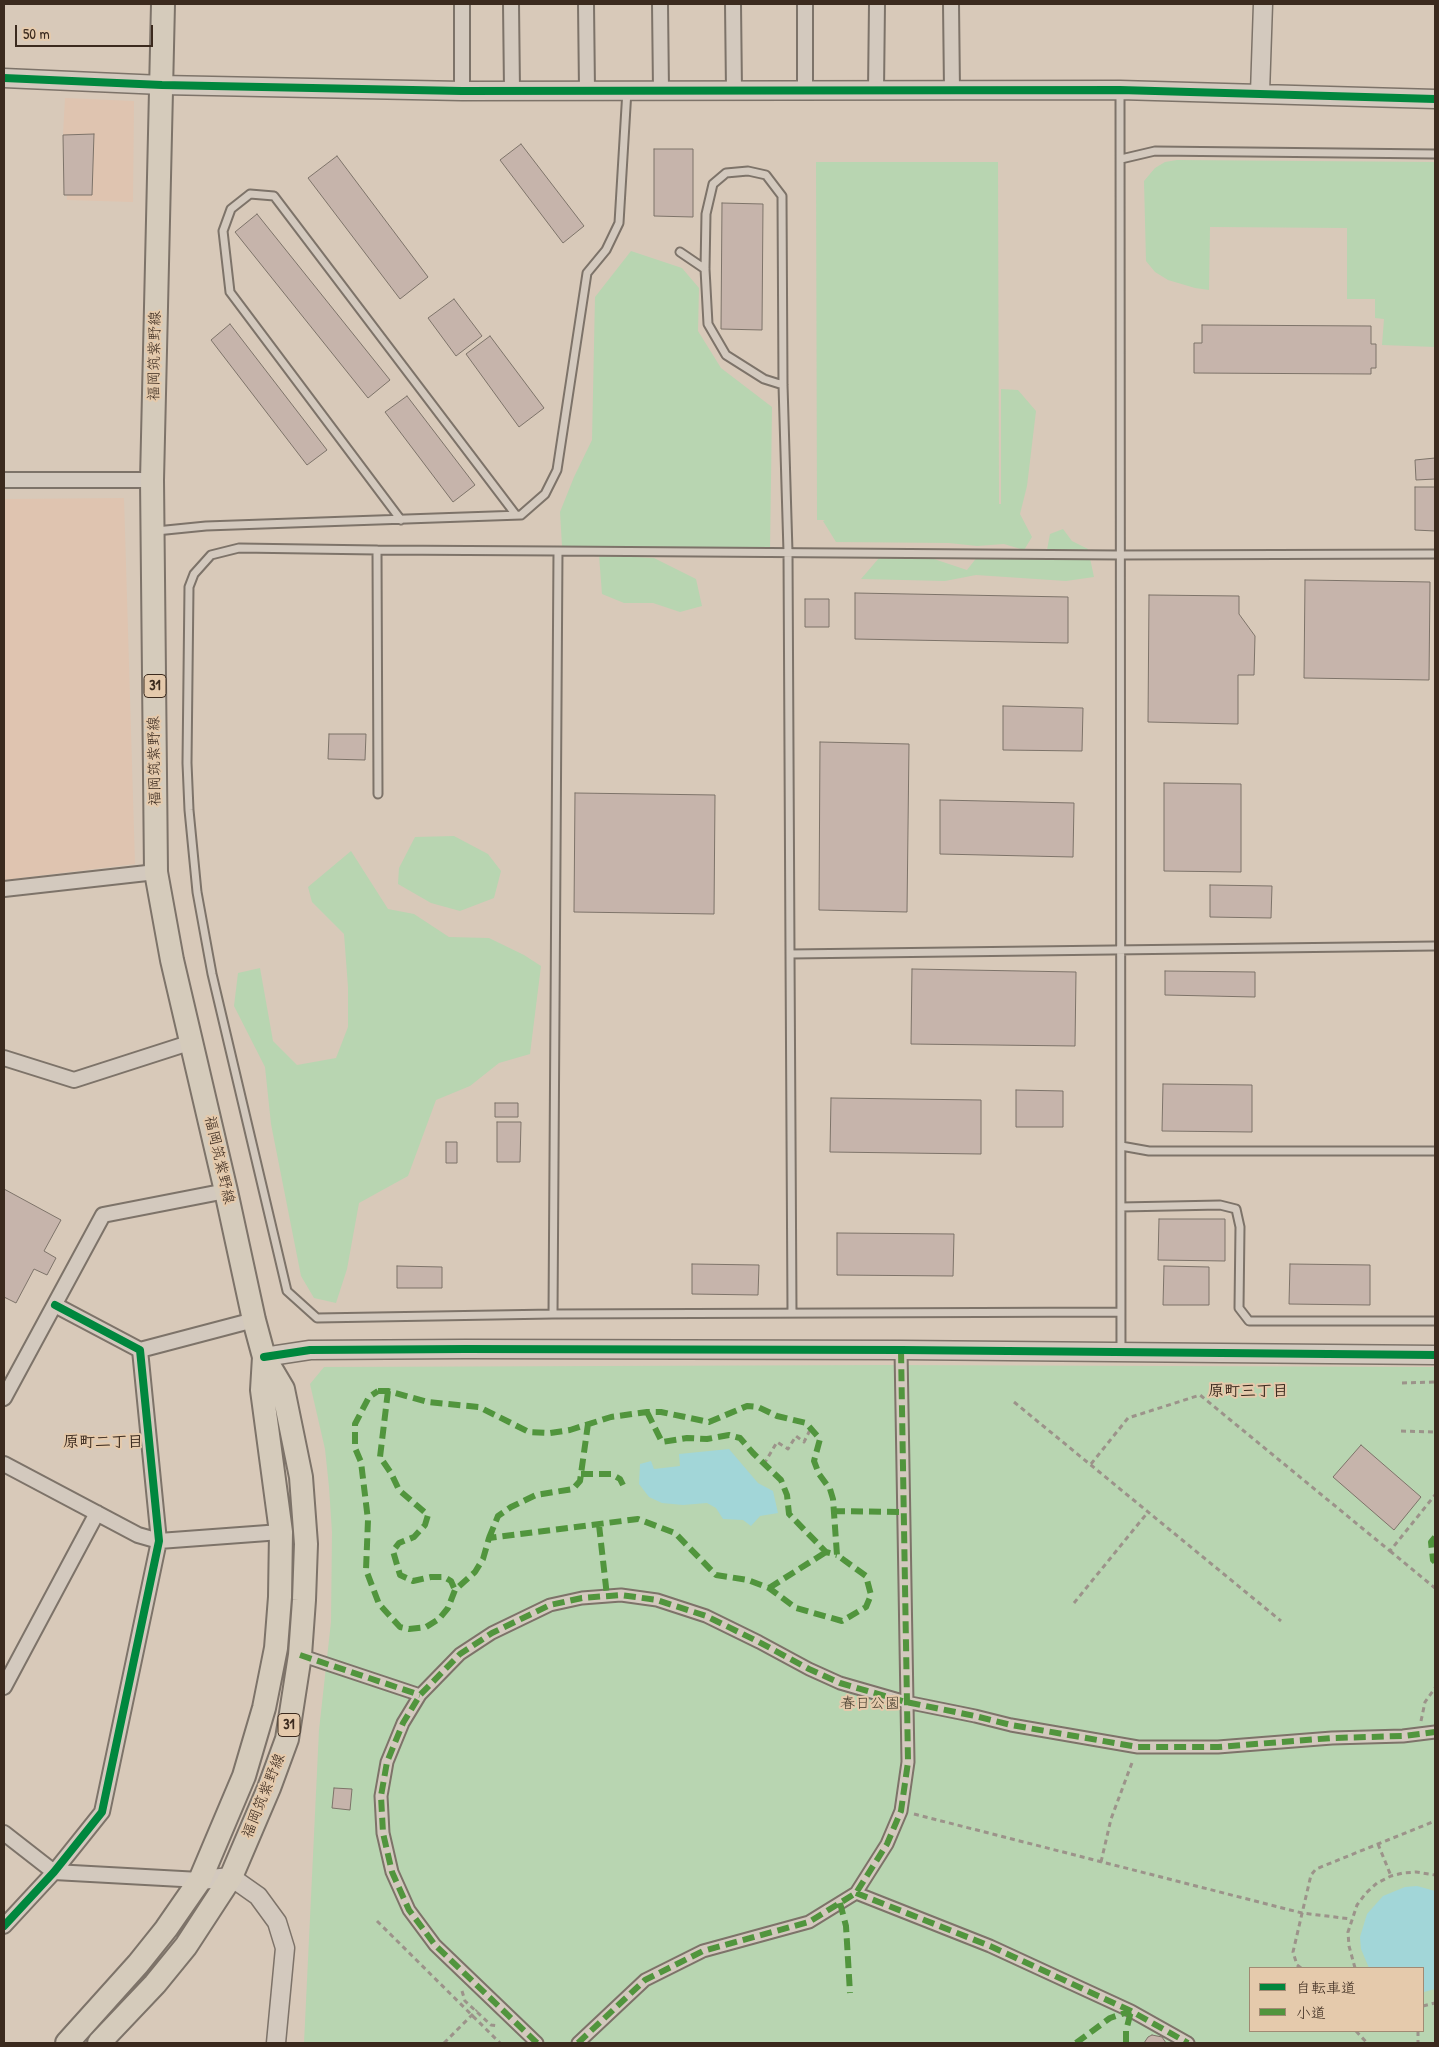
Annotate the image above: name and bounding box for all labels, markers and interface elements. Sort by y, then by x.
scale bar [18,15,155,47]
text: 50 m [23,23,50,44]
street label: 福岡筑紫野線 [145,311,165,401]
road number: 31 [144,674,166,698]
street label: 福岡筑紫野線 [145,716,165,806]
street label: 福岡筑紫野線 [200,1114,238,1206]
district label: 原町三丁目 [1208,1382,1288,1402]
district label: 原町二丁目 [63,1433,143,1453]
park label: 春日公園 [840,1695,900,1713]
road number: 31 [278,1714,300,1736]
street label: 福岡筑紫野線 [239,1751,289,1841]
legend [1249,1967,1424,2032]
text: 自転車道 [1296,1977,1356,1998]
text: 小道 [1296,2002,1326,2023]

